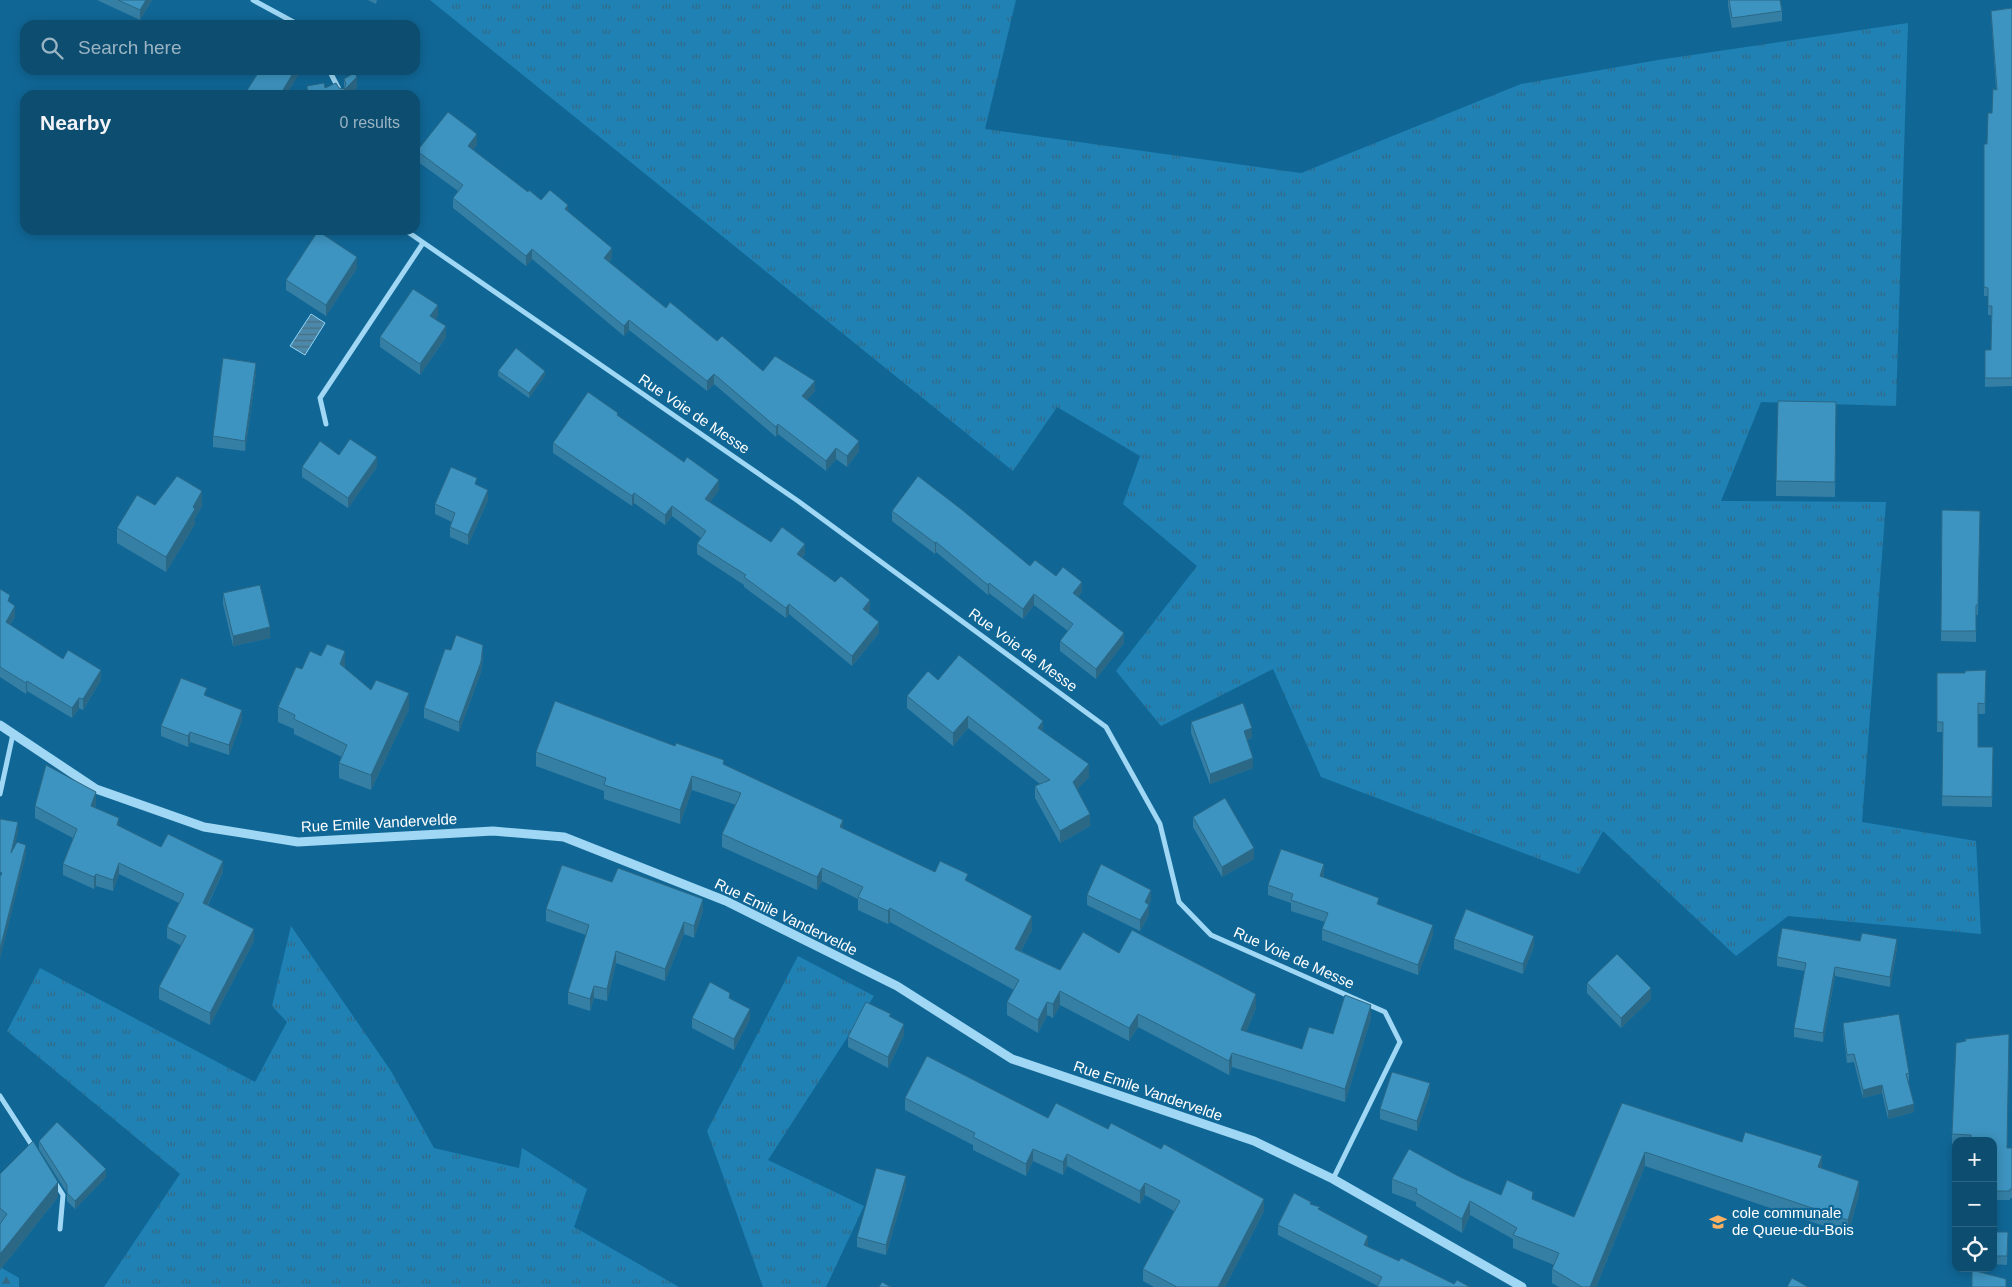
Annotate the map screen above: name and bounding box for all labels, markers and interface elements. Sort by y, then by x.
search box [20,20,420,75]
icon: search [38,34,66,62]
text: Search here [78,37,182,58]
text: Nearby [40,111,111,134]
text: 0 results [340,114,400,131]
street label: Rue Voie de Messe [636,370,753,457]
street label: Rue Voie de Messe [966,604,1081,695]
street label: Rue Emile Vandervelde [300,810,458,835]
street label: Rue Emile Vandervelde [712,875,860,958]
street label: Rue Voie de Messe [1231,923,1357,992]
street label: Rue Emile Vandervelde [1071,1057,1225,1124]
map controls [1952,1137,1997,1272]
button: + [1952,1137,1997,1182]
button: − [1952,1182,1997,1227]
place label: cole communale de Queue-du-Bois [1732,1204,1854,1238]
school or university icon: cole communale de Queue-du-Bois [1708,1212,1728,1232]
button: locate [1952,1227,1997,1272]

